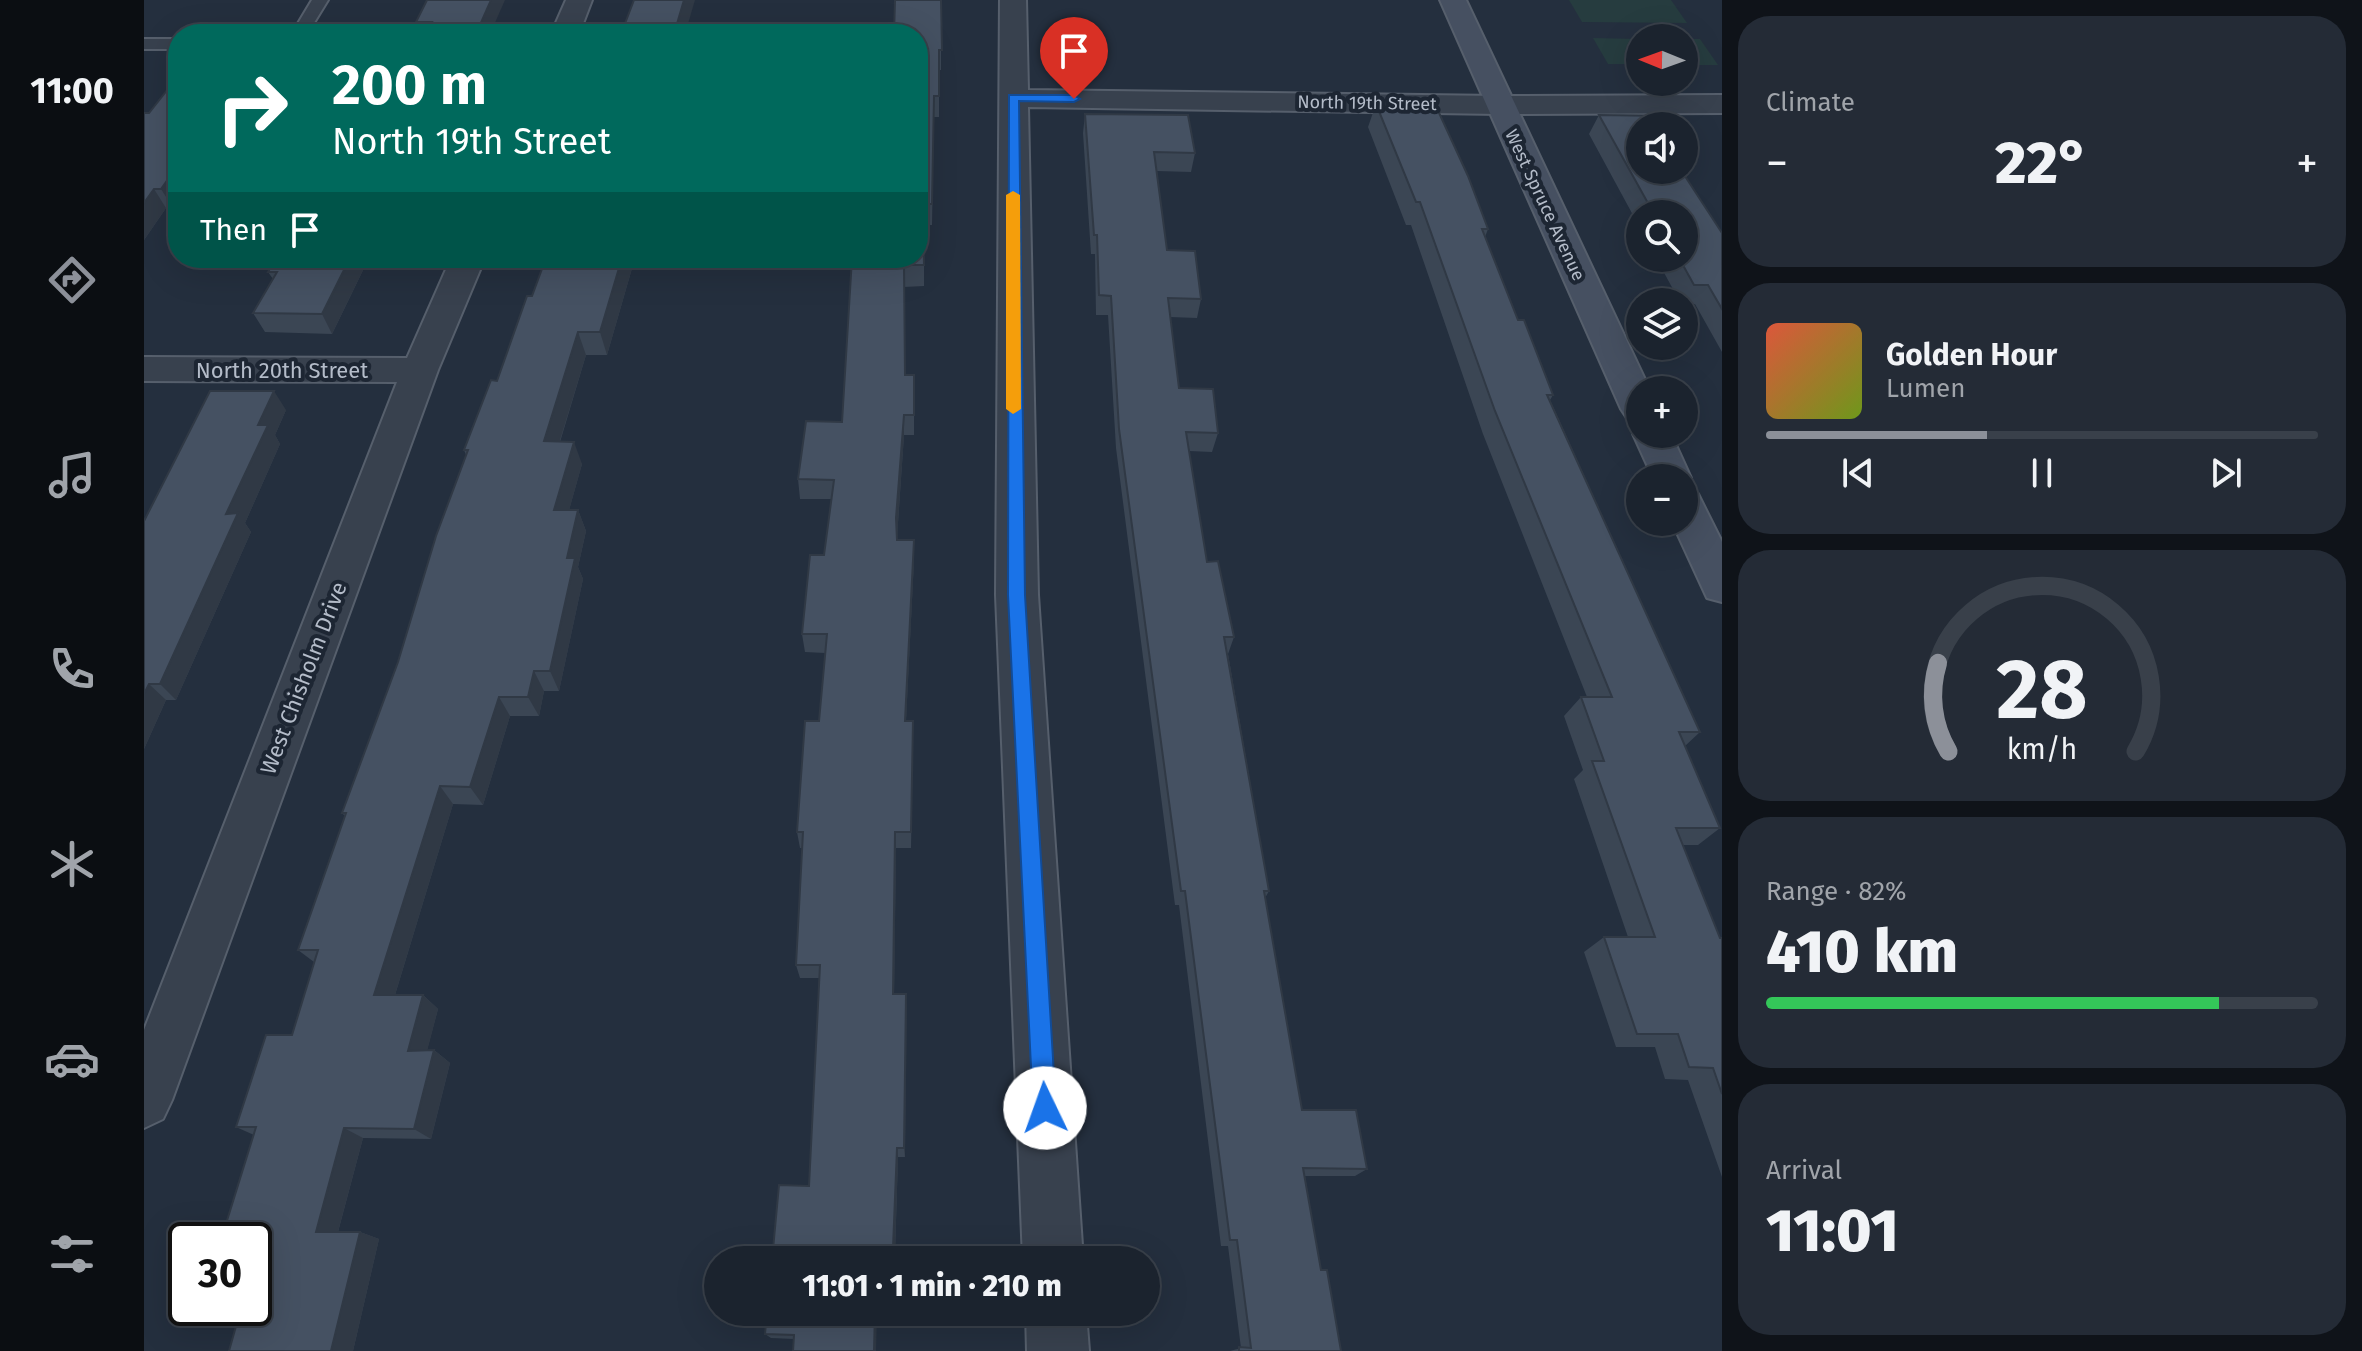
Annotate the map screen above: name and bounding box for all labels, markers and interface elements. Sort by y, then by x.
pin [1040,17,1108,99]
north arrow [1626,24,1698,96]
map controls [1626,24,1698,536]
icon: arrive [1052,29,1096,73]
text: 200 m [332,52,487,119]
icon: right [200,56,304,160]
text: 11:00 [30,69,114,113]
text: Climate [1766,87,1855,118]
street label: North 19th Street [1297,91,1437,115]
button: sound [1626,112,1698,184]
text: North 19th Street [332,120,611,164]
street label: West Spruce Avenue [1500,126,1590,284]
text: 22° [1995,127,2089,199]
text: − [1766,137,1788,190]
text: + [2296,137,2318,190]
button: search [1626,200,1698,272]
icon: arrive [283,208,327,252]
text: Then [200,212,267,248]
icon: directions [44,252,100,308]
button: layers [1626,288,1698,360]
text: Golden Hour [1886,337,2057,373]
street label: North 20th Street [196,357,368,384]
text: Lumen [1886,373,1965,404]
button: + [1626,376,1698,448]
icon: music [44,447,100,503]
icon: previous [1836,451,1880,495]
icon: pause [2020,451,2064,495]
icon: next [2204,451,2248,495]
button: − [1626,464,1698,536]
street label: West Chisholm Drive [254,578,353,778]
text: 28 [1996,639,2088,739]
icon: phone [44,641,100,697]
text: km/h [2007,732,2077,767]
icon: climate [44,836,100,892]
text: Range · 82% [1766,876,1907,907]
text: 410 km [1766,916,1958,988]
icon: car [44,1031,100,1087]
position arrow [1003,1066,1087,1150]
text: Arrival [1766,1155,1842,1186]
text: 11:01 [1766,1195,1899,1267]
speed limit sign: 30 [168,1222,272,1326]
icon: filters [44,1226,100,1282]
text: 11:01 · 1 min · 210 m [802,1268,1062,1304]

